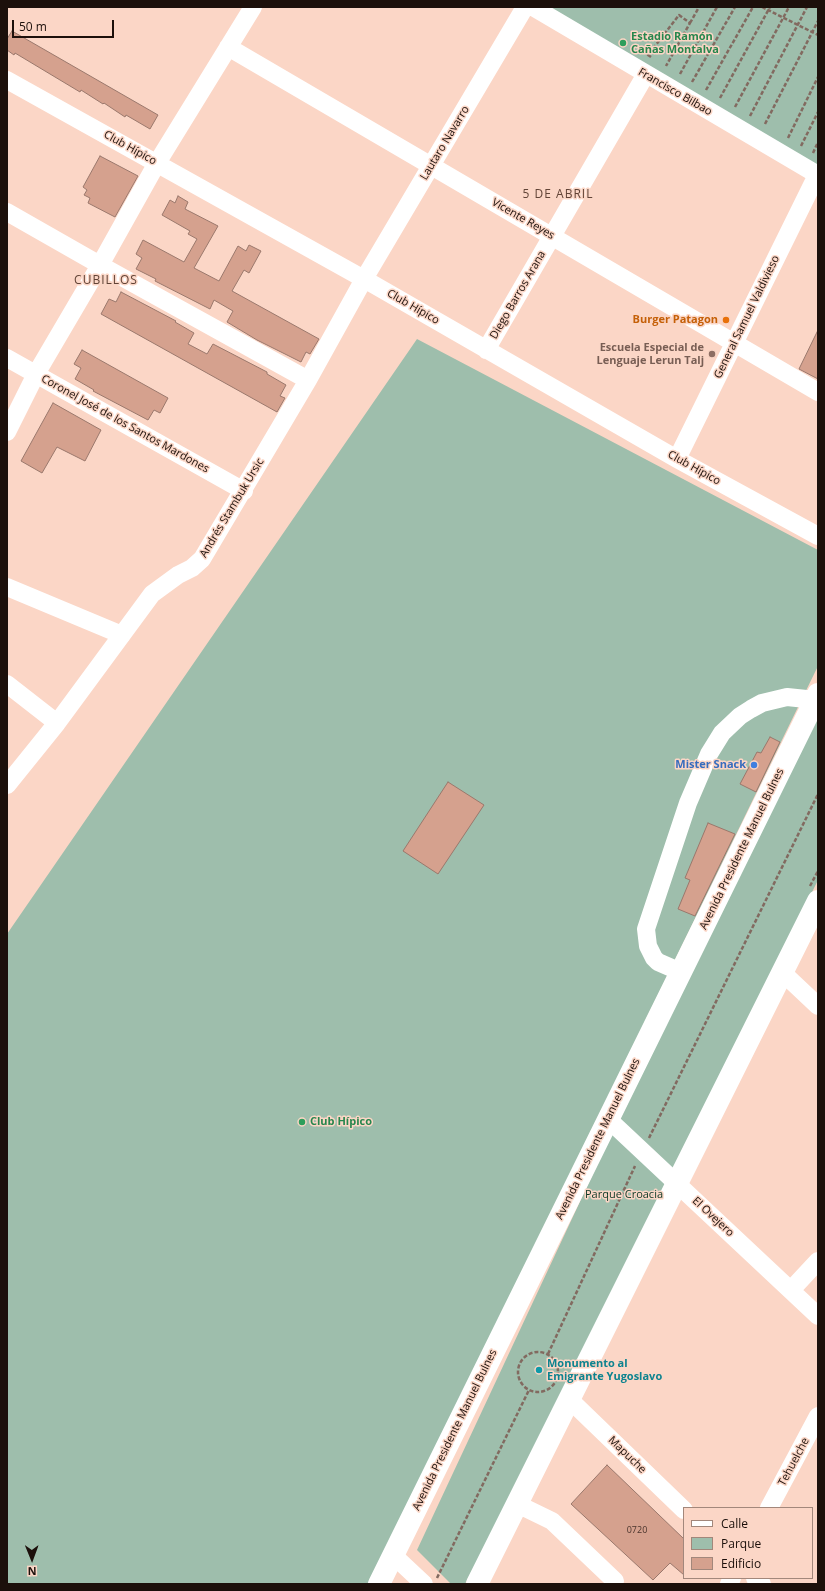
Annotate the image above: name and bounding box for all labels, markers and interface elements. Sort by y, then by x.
scale bar [14,12,116,38]
text: 50 m [19,18,47,35]
place label: Estadio Ramón Cañas Montalva [631,30,719,56]
marker: Estadio Ramón Cañas Montalva [618,38,628,48]
street label: Francisco Bilbao [636,65,714,119]
street label: Lautaro Navarro [418,104,472,182]
street label: Club Hípico [101,128,159,168]
district label: 5 DE ABRIL [523,188,593,202]
street label: Vicente Reyes [489,196,557,242]
street label: Diego Barros Arana [487,249,549,341]
street label: General Samuel Valdivieso [711,253,783,381]
district label: CUBILLOS [74,274,138,288]
street label: Club Hípico [384,287,442,327]
place label: Burger Patagon [633,313,718,327]
marker: Burger Patagon [721,315,731,325]
place label: Escuela Especial de Lenguaje Lerun Talj [597,341,704,367]
marker: Escuela Especial de Lenguaje Lerun Talj [707,349,717,359]
street label: Coronel José de los Santos Mardones [39,372,211,476]
street label: Club Hípico [665,448,723,488]
street label: Andrés Stambuk Ursic [197,456,267,560]
place label: Mister Snack [675,758,746,772]
marker: Mister Snack [749,760,759,770]
street label: Avenida Presidente Manuel Bulnes [697,766,787,932]
street label: Avenida Presidente Manuel Bulnes [553,1056,643,1222]
place label: Club Hípico [310,1115,372,1129]
marker: Club Hípico [297,1117,307,1127]
park label: Parque Croacia [585,1188,663,1202]
street label: El Ovejero [689,1194,737,1240]
street label: Avenida Presidente Manuel Bulnes [410,1347,500,1513]
place label: Monumento al Emigrante Yugoslavo [547,1357,662,1383]
marker: Monumento al Emigrante Yugoslavo [534,1365,544,1375]
street label: Mapuche [605,1434,649,1476]
street label: Tehuelche [776,1436,812,1488]
legend [683,1507,813,1579]
text: Calle [721,1515,748,1532]
house number: 0720 [627,1525,647,1535]
text: Parque [721,1535,761,1552]
north arrow [12,1539,52,1579]
text: Edificio [721,1555,761,1572]
text: N [28,1564,37,1579]

